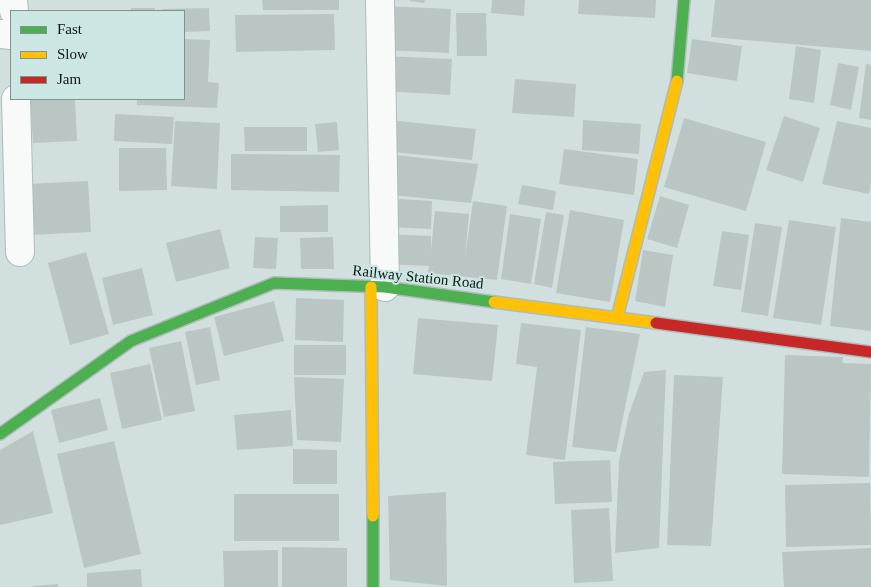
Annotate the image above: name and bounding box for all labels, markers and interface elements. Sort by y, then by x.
legend [10,10,185,100]
text: Fast [57,21,82,37]
text: Slow [57,46,88,62]
text: Jam [57,71,81,87]
street label: Railway Station Road [352,262,484,294]

